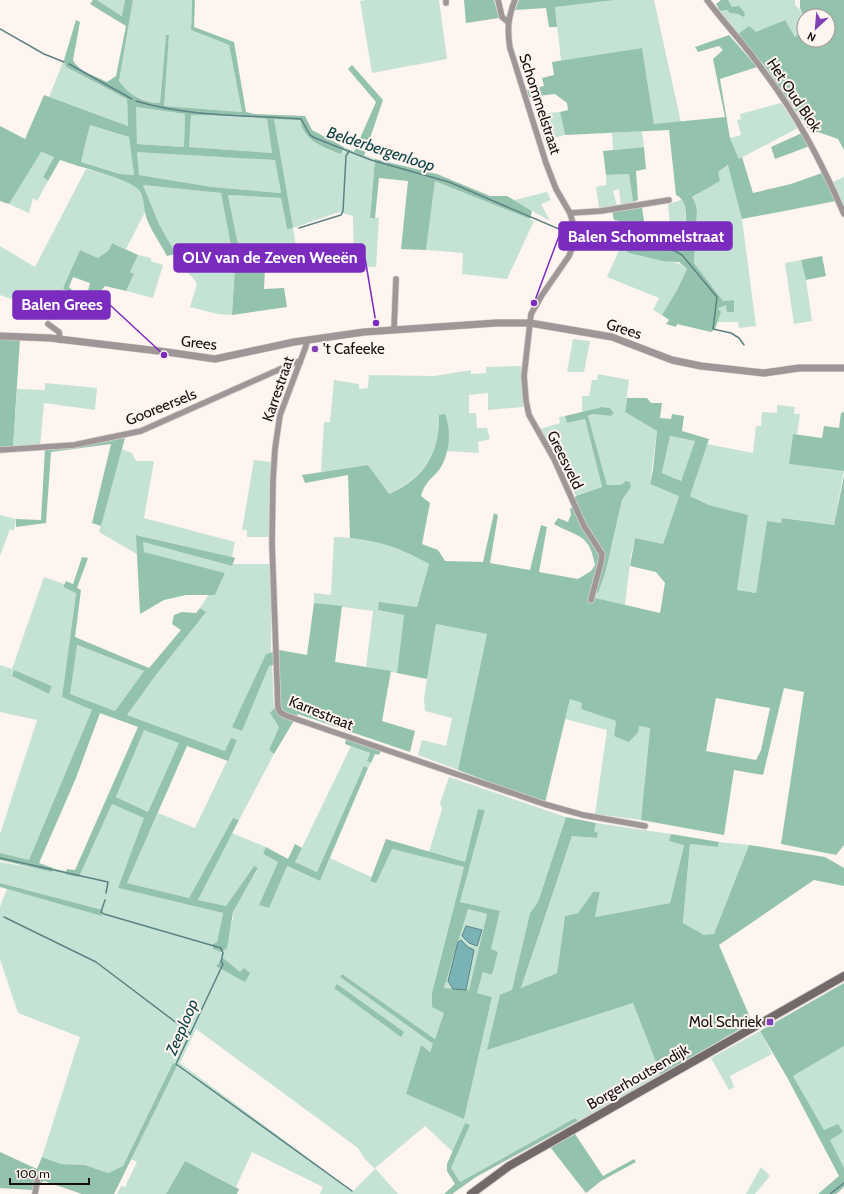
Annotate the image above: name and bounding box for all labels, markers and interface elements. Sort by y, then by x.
north arrow [796,8,836,48]
text: N [805,29,818,45]
street label: Schommelstraat [515,51,565,157]
street label: Het Oud Blok [763,55,825,135]
water label: Belderbergenloop [325,123,437,175]
callout: Balen Schommelstraat [559,222,732,250]
text: Balen Schommelstraat [568,227,725,246]
callout: OLV van de Zeven Weeën [174,244,365,272]
text: OLV van de Zeven Weeën [182,248,358,267]
callout: Balen Grees [13,291,110,319]
text: Balen Grees [21,295,103,314]
street label: Grees [604,315,644,343]
street label: Grees [180,332,218,354]
place label: 't Cafeeke [323,340,385,358]
marker: 't Cafeeke [310,344,320,354]
street label: Karrestraat [258,354,298,424]
street label: Gooreersels [123,385,199,429]
street label: Greesveld [543,428,587,492]
street label: Karrestraat [286,692,356,734]
water label: Zeeploop [161,996,202,1059]
place label: Mol Schriek [689,1013,762,1031]
marker: Mol Schriek [765,1017,775,1027]
street label: Borgerhoutsendijk [584,1040,692,1113]
scale bar [10,1160,89,1186]
text: 100 m [16,1166,50,1181]

